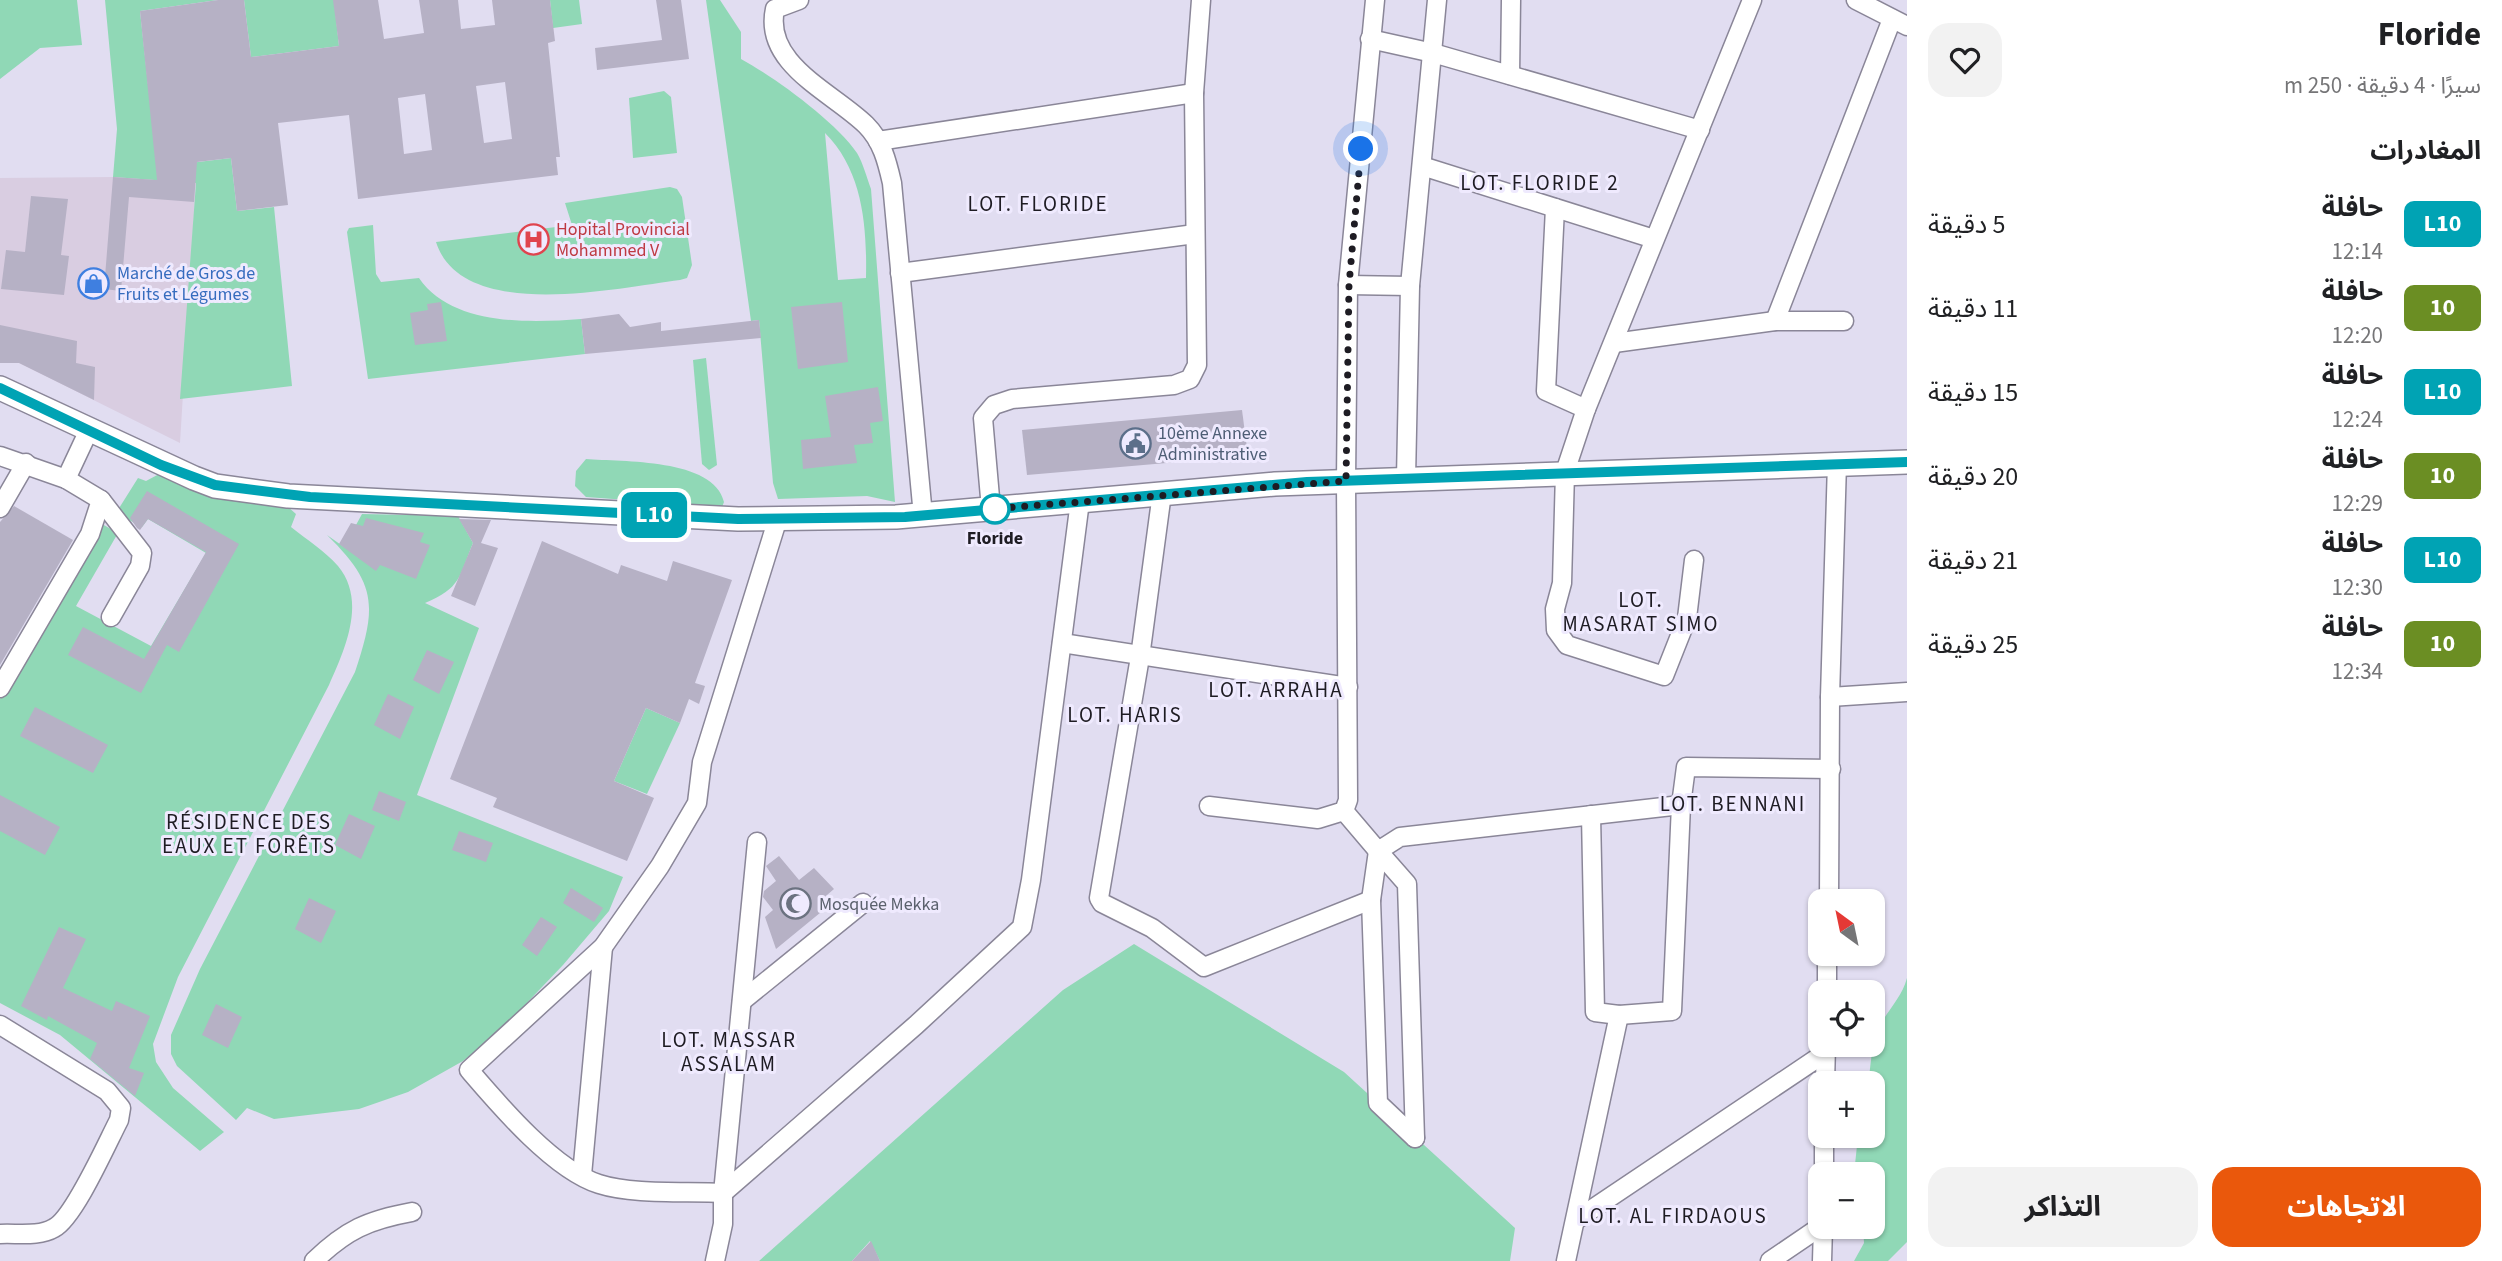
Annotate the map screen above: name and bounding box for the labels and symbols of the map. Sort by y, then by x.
your location [1343,131,1378,166]
district label: LOT. FLORIDE 2 [1460,168,1620,198]
district label: LOT. FLORIDE [968,189,1109,219]
place label: Hopital Provincial Mohammed V [556,217,690,263]
hospital icon: Hopital Provincial Mohammed V [516,222,550,256]
place label: Marché de Gros de Fruits et Légumes [117,261,255,307]
shop icon: Marché de Gros de Fruits et Légumes [77,266,111,300]
place label: 10ème Annexe Administrative [1158,421,1267,467]
public building icon: 10ème Annexe Administrative [1118,426,1152,460]
line badge: L10 [614,492,694,538]
marker: Floride [980,494,1010,524]
place label: Floride [967,526,1023,551]
district label: LOT. MASARAT SIMO [1563,585,1719,639]
district label: LOT. ARRAHA [1208,675,1344,705]
district label: LOT. HARIS [1067,700,1183,730]
district label: LOT. BENNANI [1660,789,1806,819]
district label: RÉSIDENCE DES EAUX ET FORÊTS [162,807,336,861]
mosque icon: Mosquée Mekka [779,887,813,921]
north arrow [1808,889,1885,966]
place label: Mosquée Mekka [819,892,939,917]
district label: LOT. MASSAR ASSALAM [661,1025,797,1079]
district label: LOT. AL FIRDAOUS [1578,1201,1768,1231]

